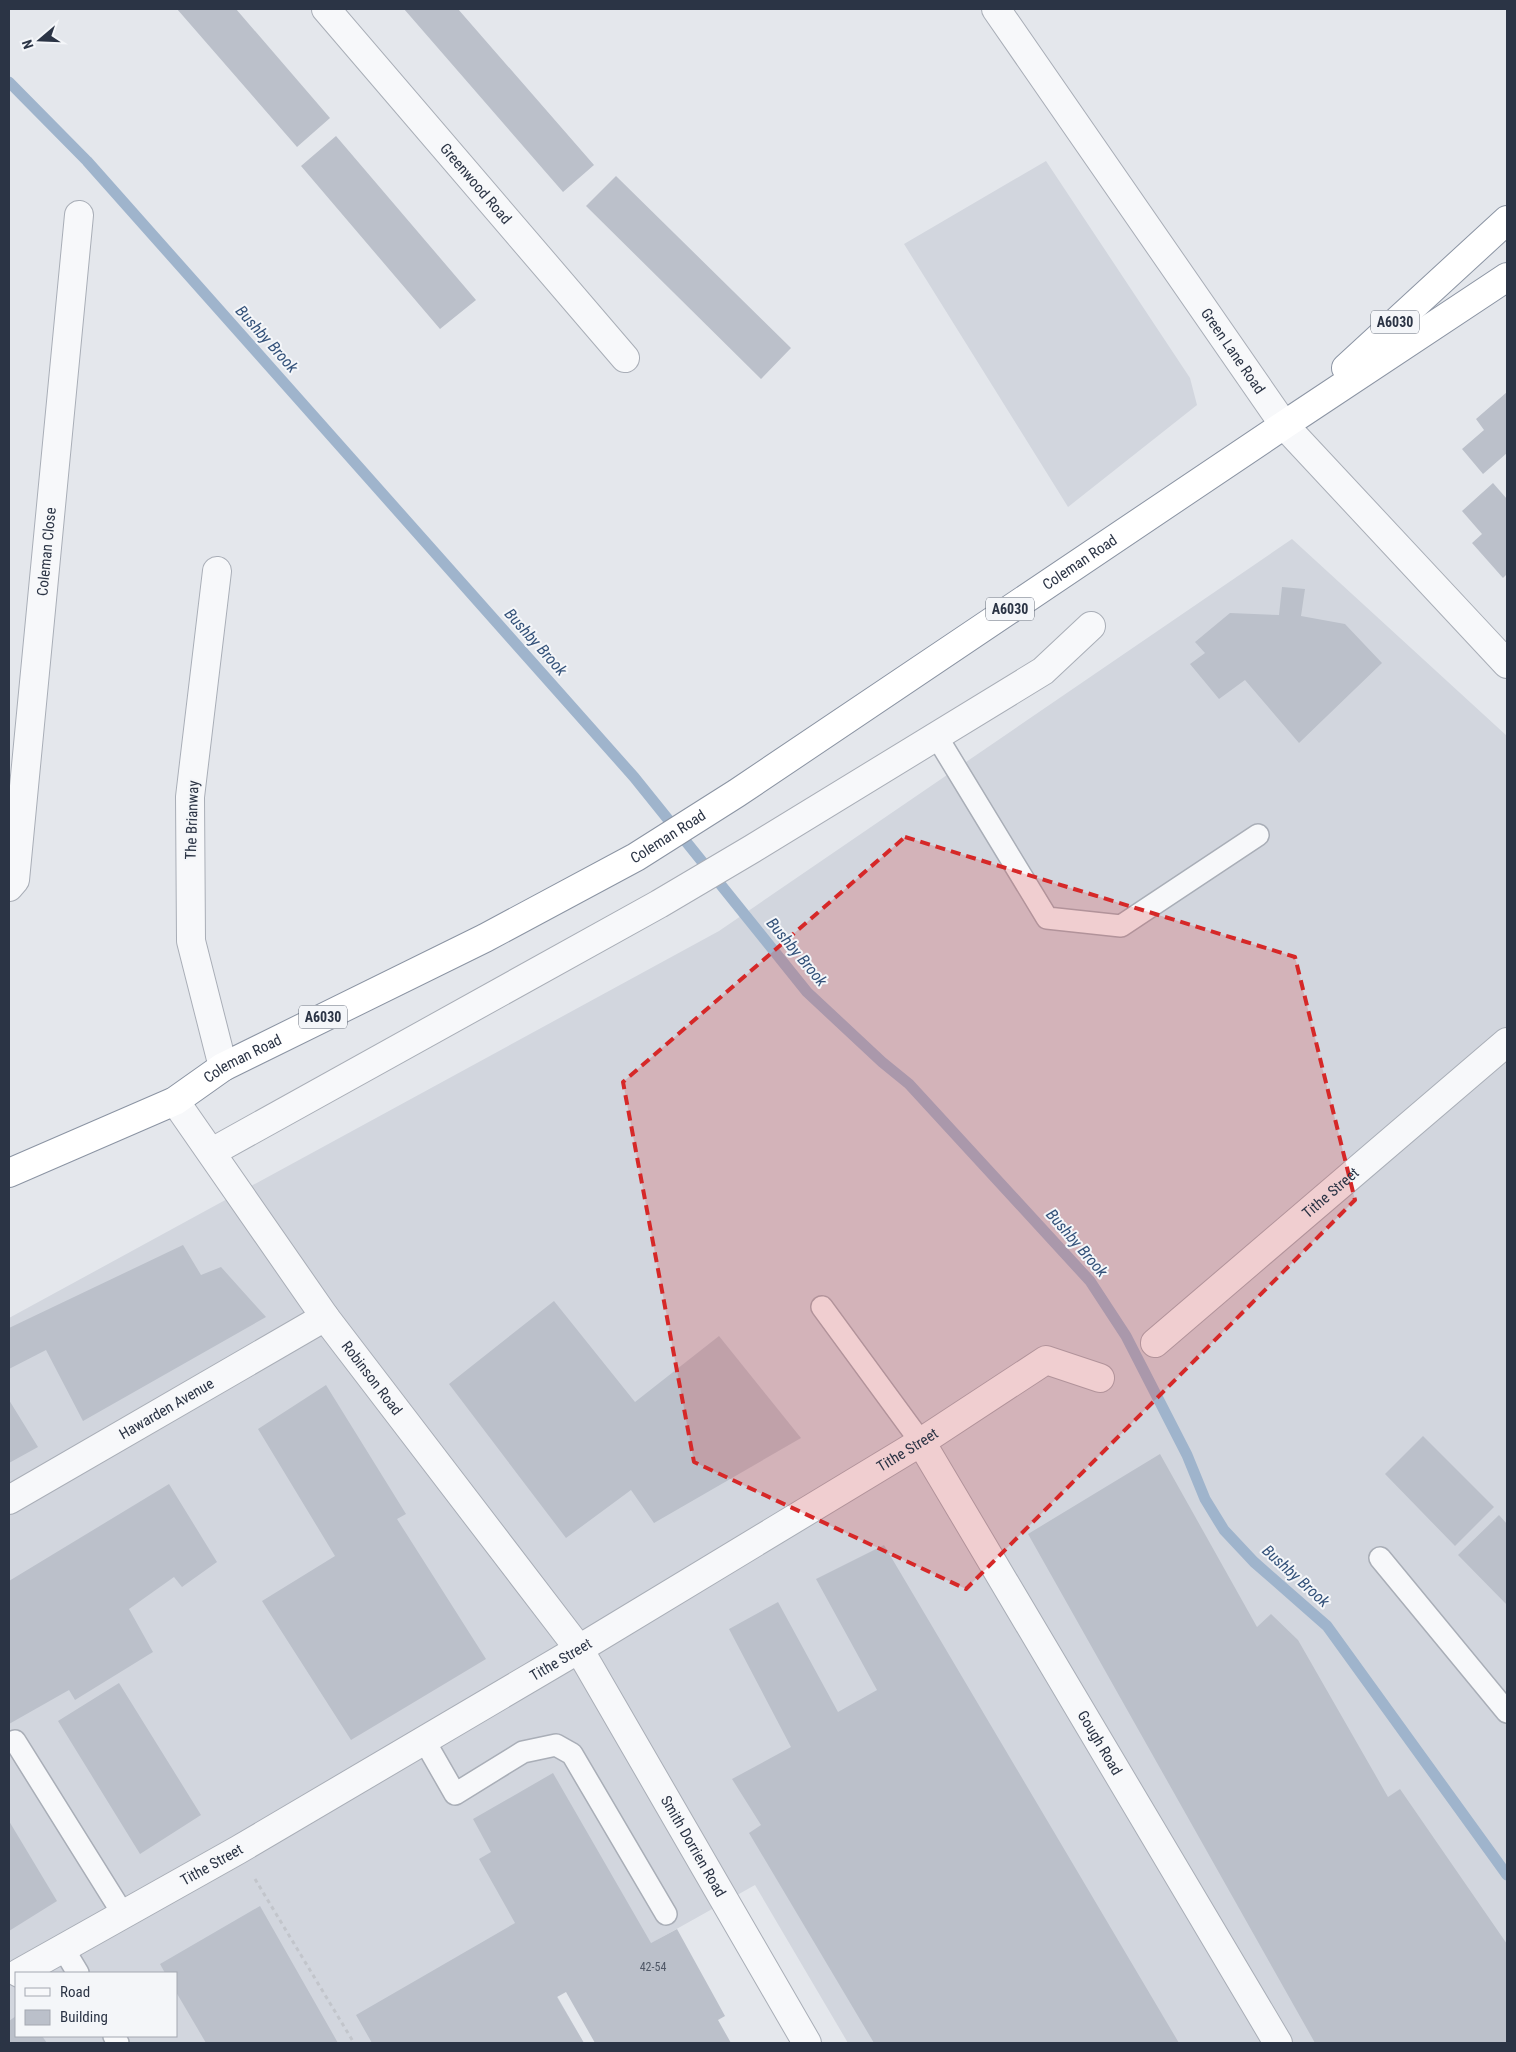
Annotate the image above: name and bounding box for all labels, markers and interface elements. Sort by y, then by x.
north arrow [15,15,65,65]
text: N [19,38,37,51]
street label: Greenwood Road [436,140,515,228]
water label: Bushby Brook [232,301,303,377]
street label: Green Lane Road [1197,305,1269,397]
road number: A6030 [1371,311,1419,334]
street label: Coleman Close [33,507,60,597]
street label: Coleman Road [1039,531,1121,594]
road number: A6030 [986,598,1034,620]
water label: Bushby Brook [501,604,572,680]
street label: The Brianway [182,780,202,860]
street label: Coleman Road [627,806,709,867]
water label: Bushby Brook [763,914,832,991]
road number: A6030 [299,1006,347,1028]
street label: Coleman Road [200,1031,285,1087]
street label: Tithe Street [1299,1164,1362,1222]
water label: Bushby Brook [1042,1205,1112,1282]
street label: Robinson Road [338,1337,406,1419]
street label: Hawarden Avenue [116,1374,217,1443]
street label: Tithe Street [873,1424,941,1476]
water label: Bushby Brook [1258,1541,1334,1612]
street label: Tithe Street [527,1634,595,1685]
street label: Gough Road [1074,1707,1126,1778]
street label: Smith Dorrien Road [657,1792,730,1900]
street label: Tithe Street [177,1840,246,1889]
house number: 42-54 [640,1960,666,1974]
legend [15,1972,178,2037]
text: Road [60,1983,90,2001]
text: Building [60,2008,108,2026]

